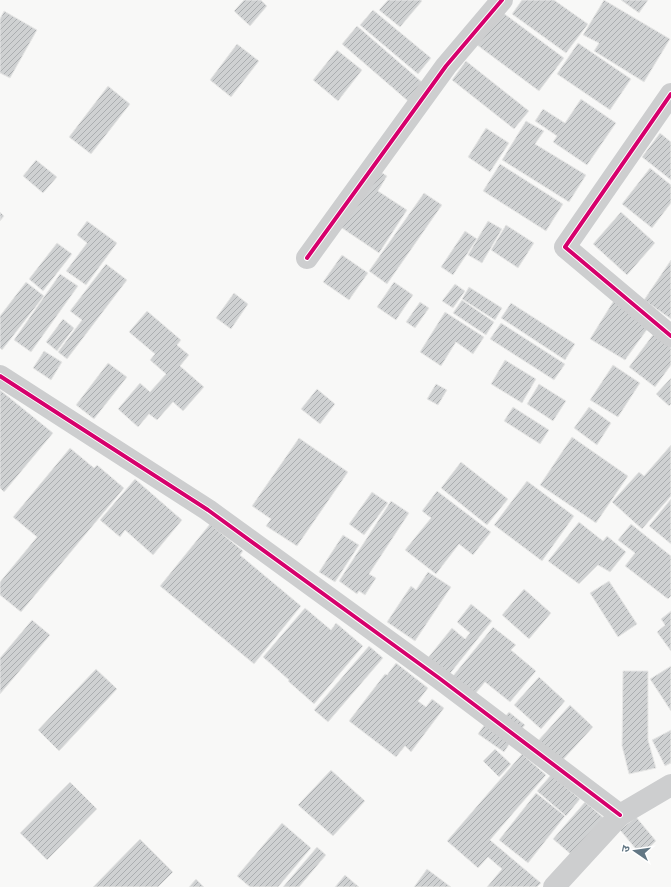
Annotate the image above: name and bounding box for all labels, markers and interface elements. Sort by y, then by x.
north arrow [615,831,655,871]
text: उ [619,844,632,853]

